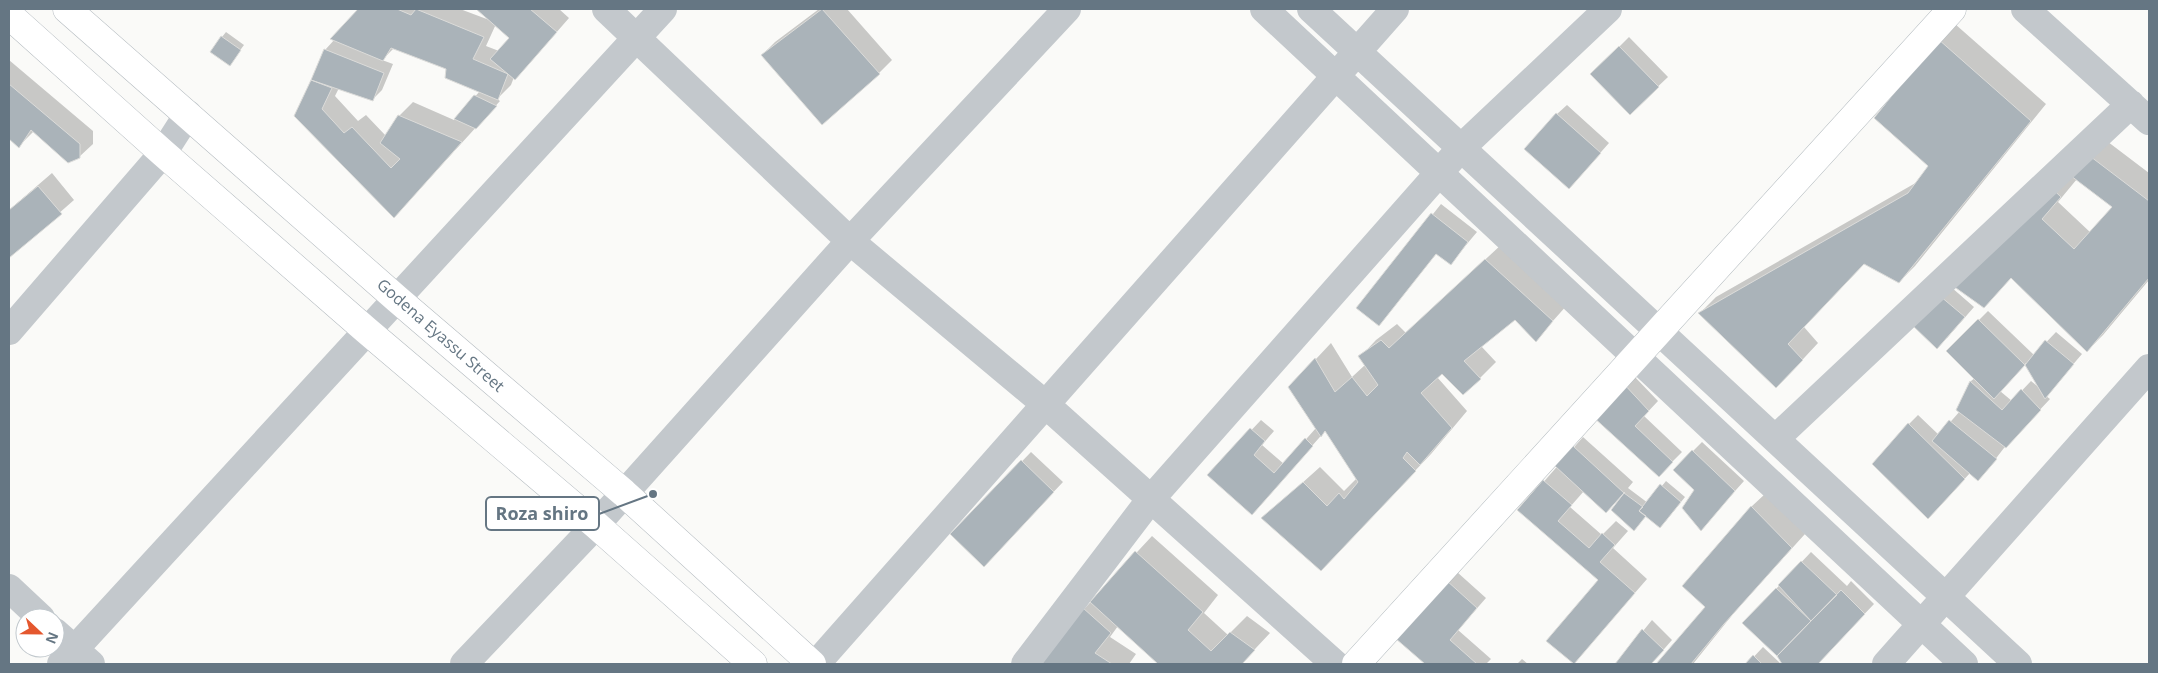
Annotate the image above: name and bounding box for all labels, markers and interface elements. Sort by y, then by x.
street label: Godena Eyassu Street [372,273,510,397]
callout: Roza shiro [486,497,599,530]
text: Roza shiro [496,501,588,525]
north arrow [15,608,65,658]
text: N [42,629,63,647]

